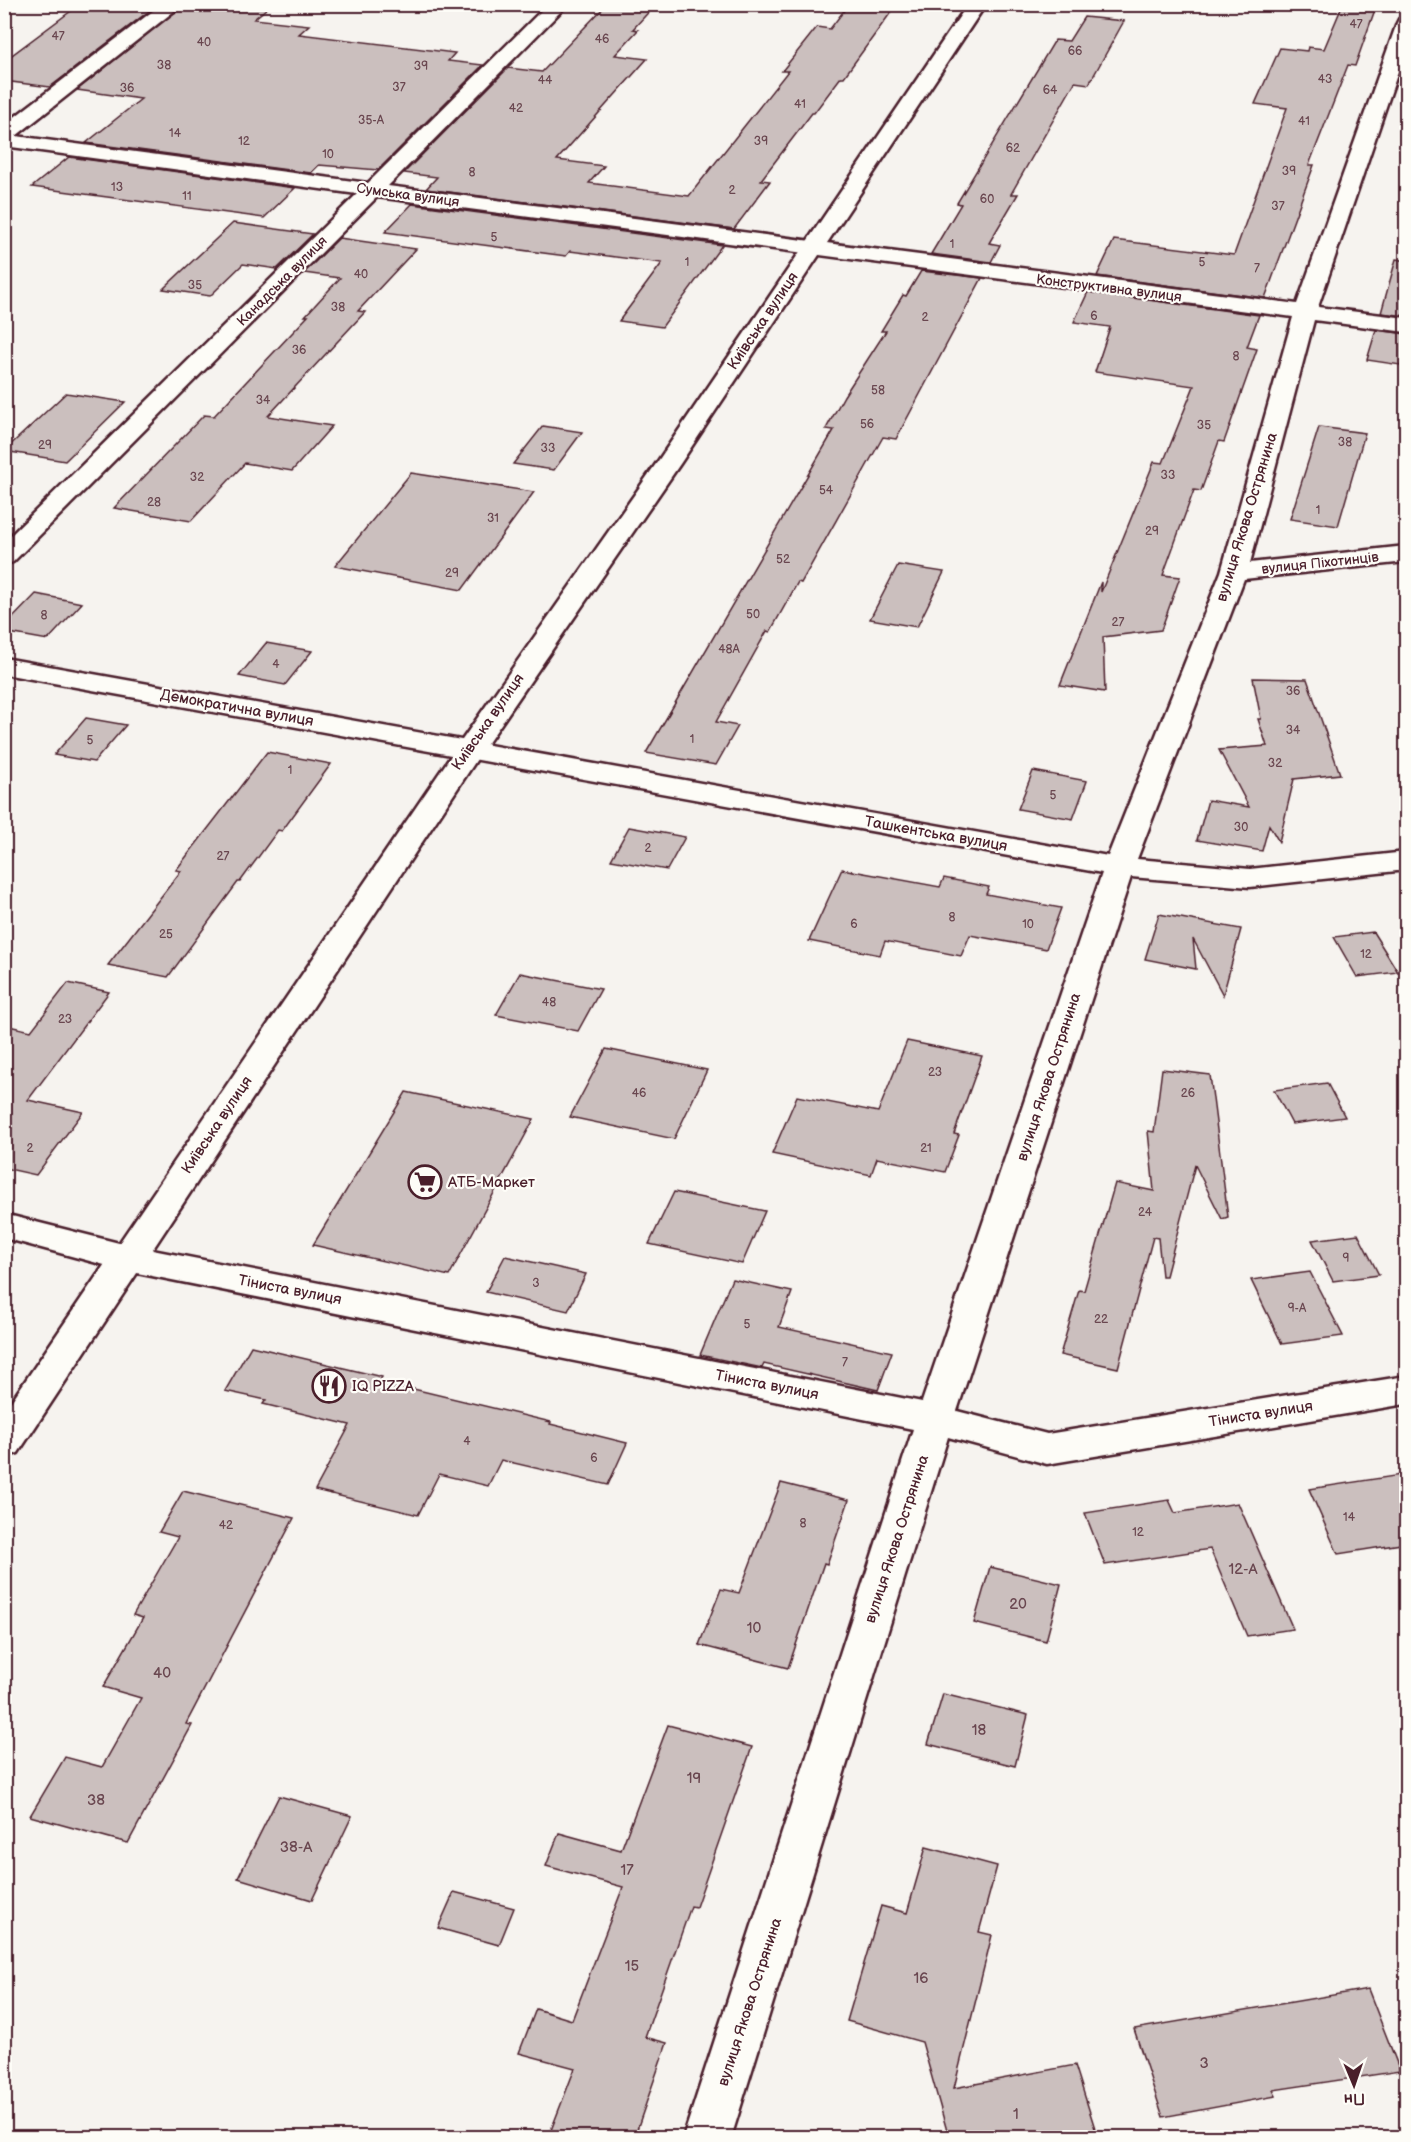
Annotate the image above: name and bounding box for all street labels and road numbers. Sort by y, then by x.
street label: Сумська вулиця [355,179,461,211]
street label: Канадська вулиця [233,232,331,330]
street label: Київська вулиця [723,269,803,373]
street label: Конструктивна вулиця [1035,271,1183,305]
street label: вулиця Якова Острянина [1212,430,1282,604]
street label: вулиця Піхотинців [1261,548,1380,578]
street label: Київська вулиця [448,670,528,774]
street label: Демократична вулиця [159,685,315,731]
street label: Ташкентська вулиця [863,812,1009,856]
street label: вулиця Якова Острянина [1013,990,1085,1164]
street label: Київська вулиця [177,1073,257,1177]
street label: Тіниста вулиця [237,1271,343,1309]
street label: Тіниста вулиця [714,1366,820,1404]
street label: Тіниста вулиця [1208,1396,1314,1432]
street label: вулиця Якова Острянина [861,1452,933,1626]
street label: вулиця Якова Острянина [714,1915,786,2089]

